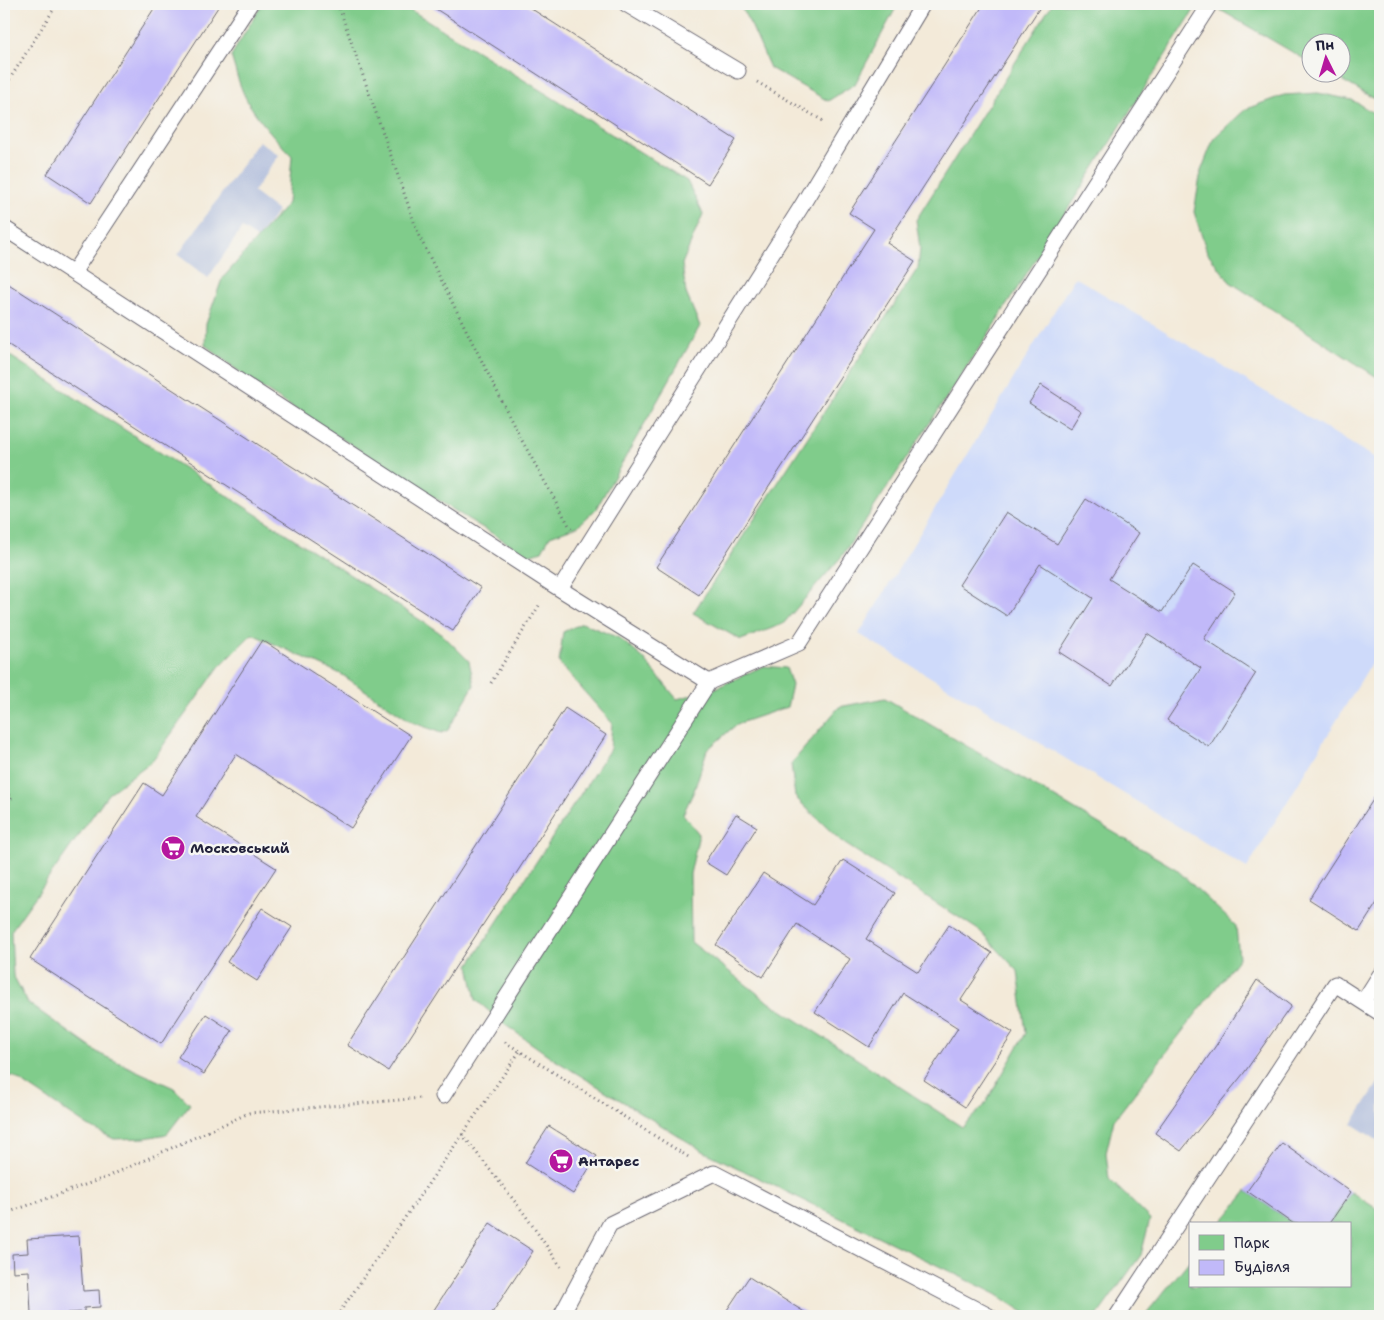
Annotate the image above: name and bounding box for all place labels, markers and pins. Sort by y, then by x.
supermarket icon: Московський [160,835,186,861]
place label: Московський [190,839,290,857]
supermarket icon: Антарес [548,1148,574,1174]
place label: Антарес [578,1152,639,1170]

